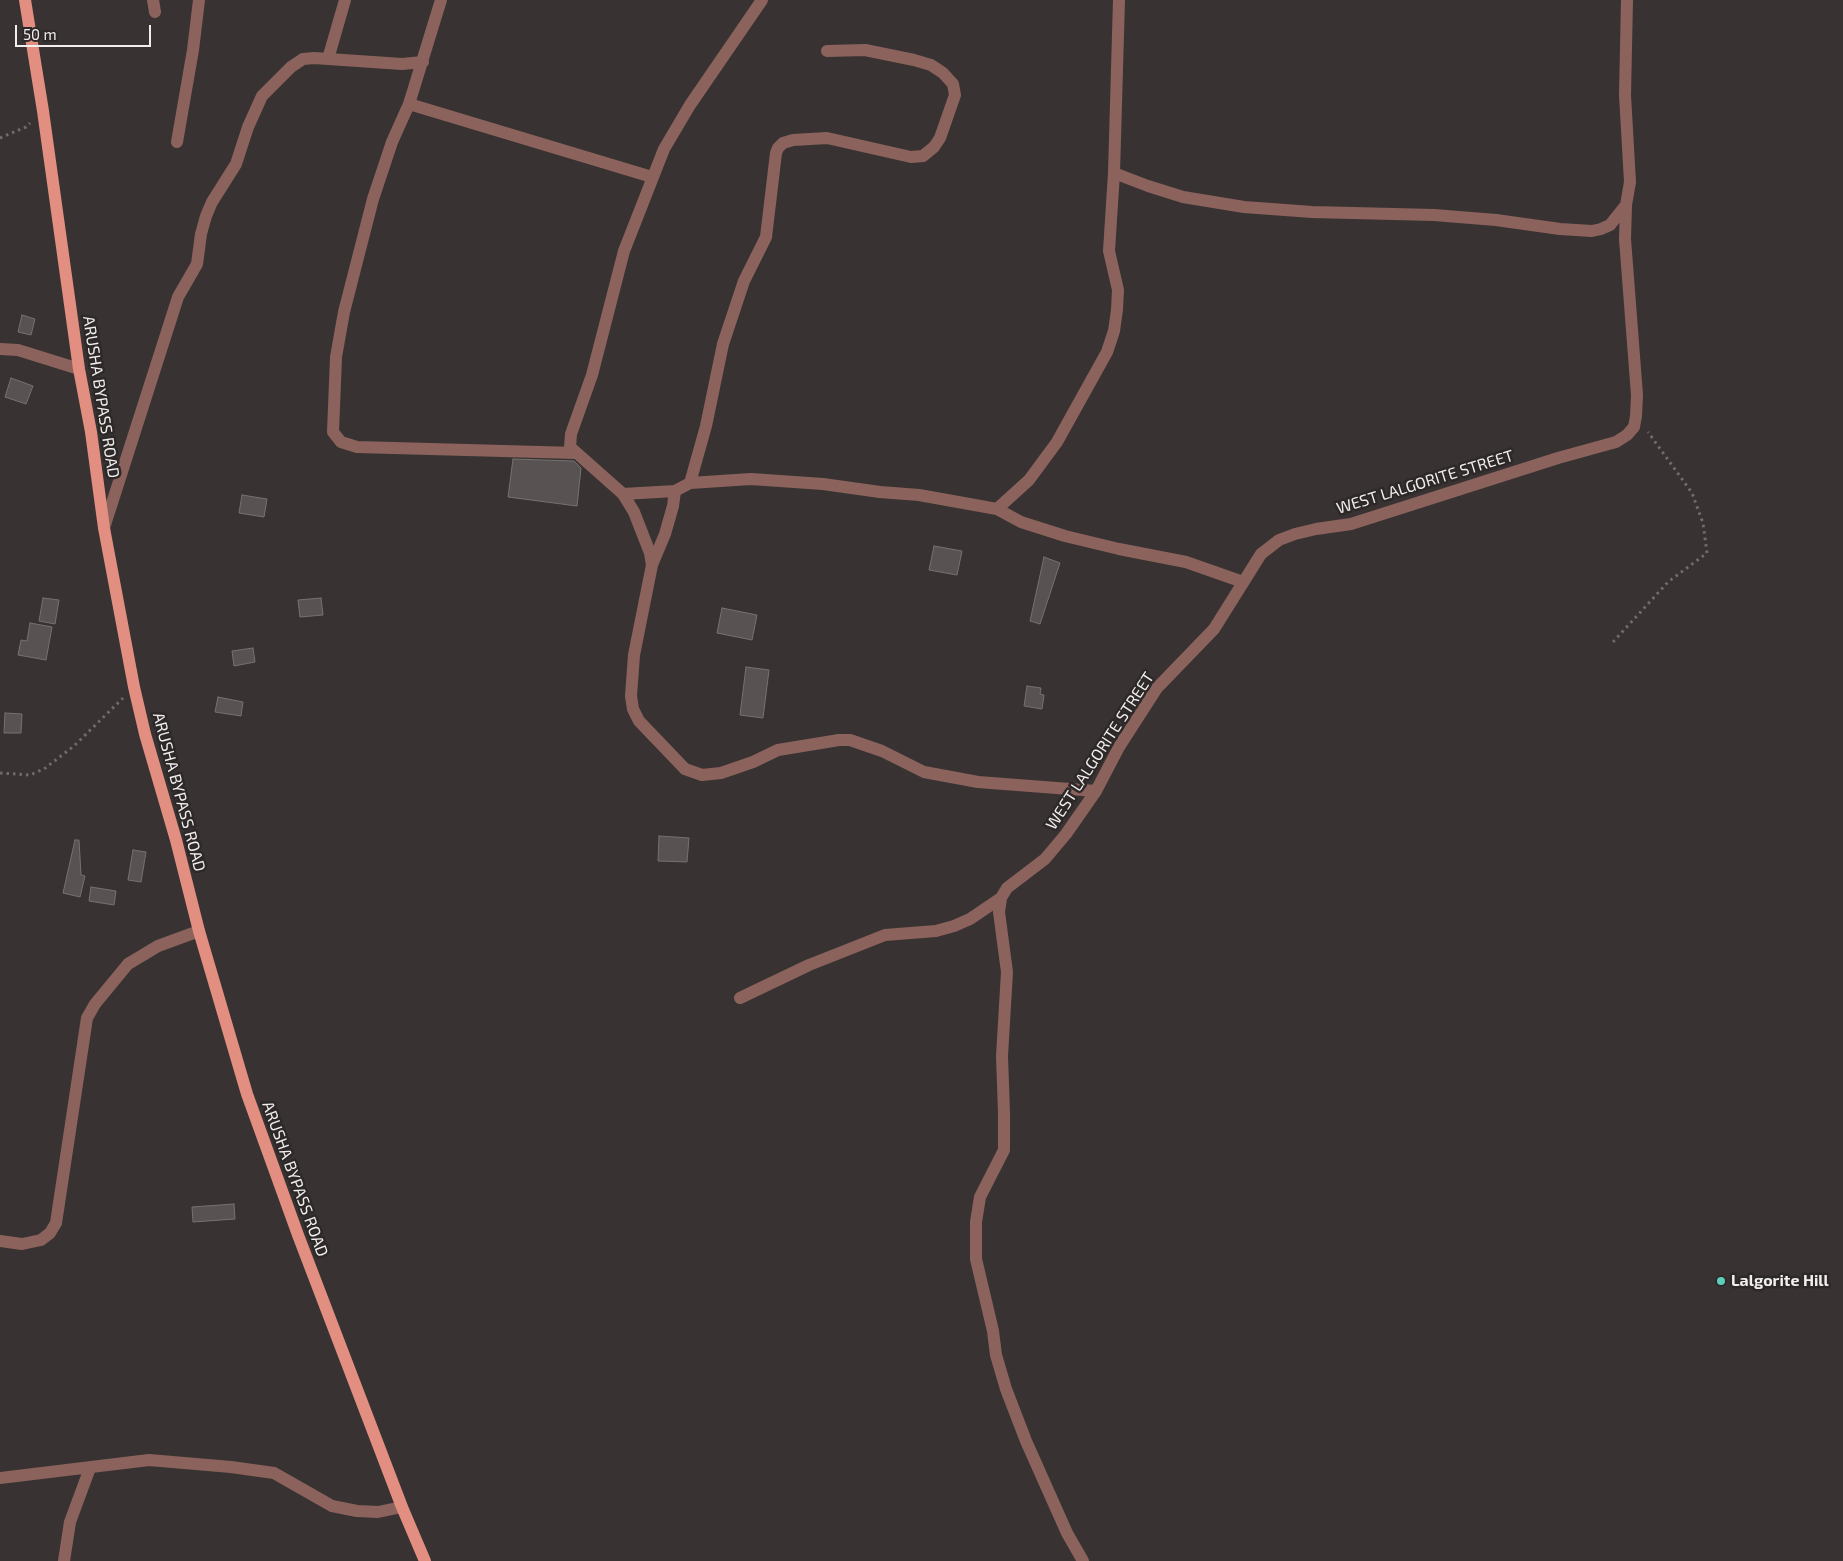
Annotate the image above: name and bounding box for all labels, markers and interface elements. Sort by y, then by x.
scale bar [18,15,154,47]
text: 50 m [23,25,57,43]
street label: ARUSHA BYPASS ROAD [79,315,123,479]
street label: WEST LALGORITE STREET [1334,446,1516,518]
street label: WEST LALGORITE STREET [1042,669,1158,833]
street label: ARUSHA BYPASS ROAD [149,710,209,874]
street label: ARUSHA BYPASS ROAD [258,1099,332,1259]
place label: Lalgorite Hill [1731,1271,1829,1291]
marker: Lalgorite Hill [1715,1275,1727,1287]

